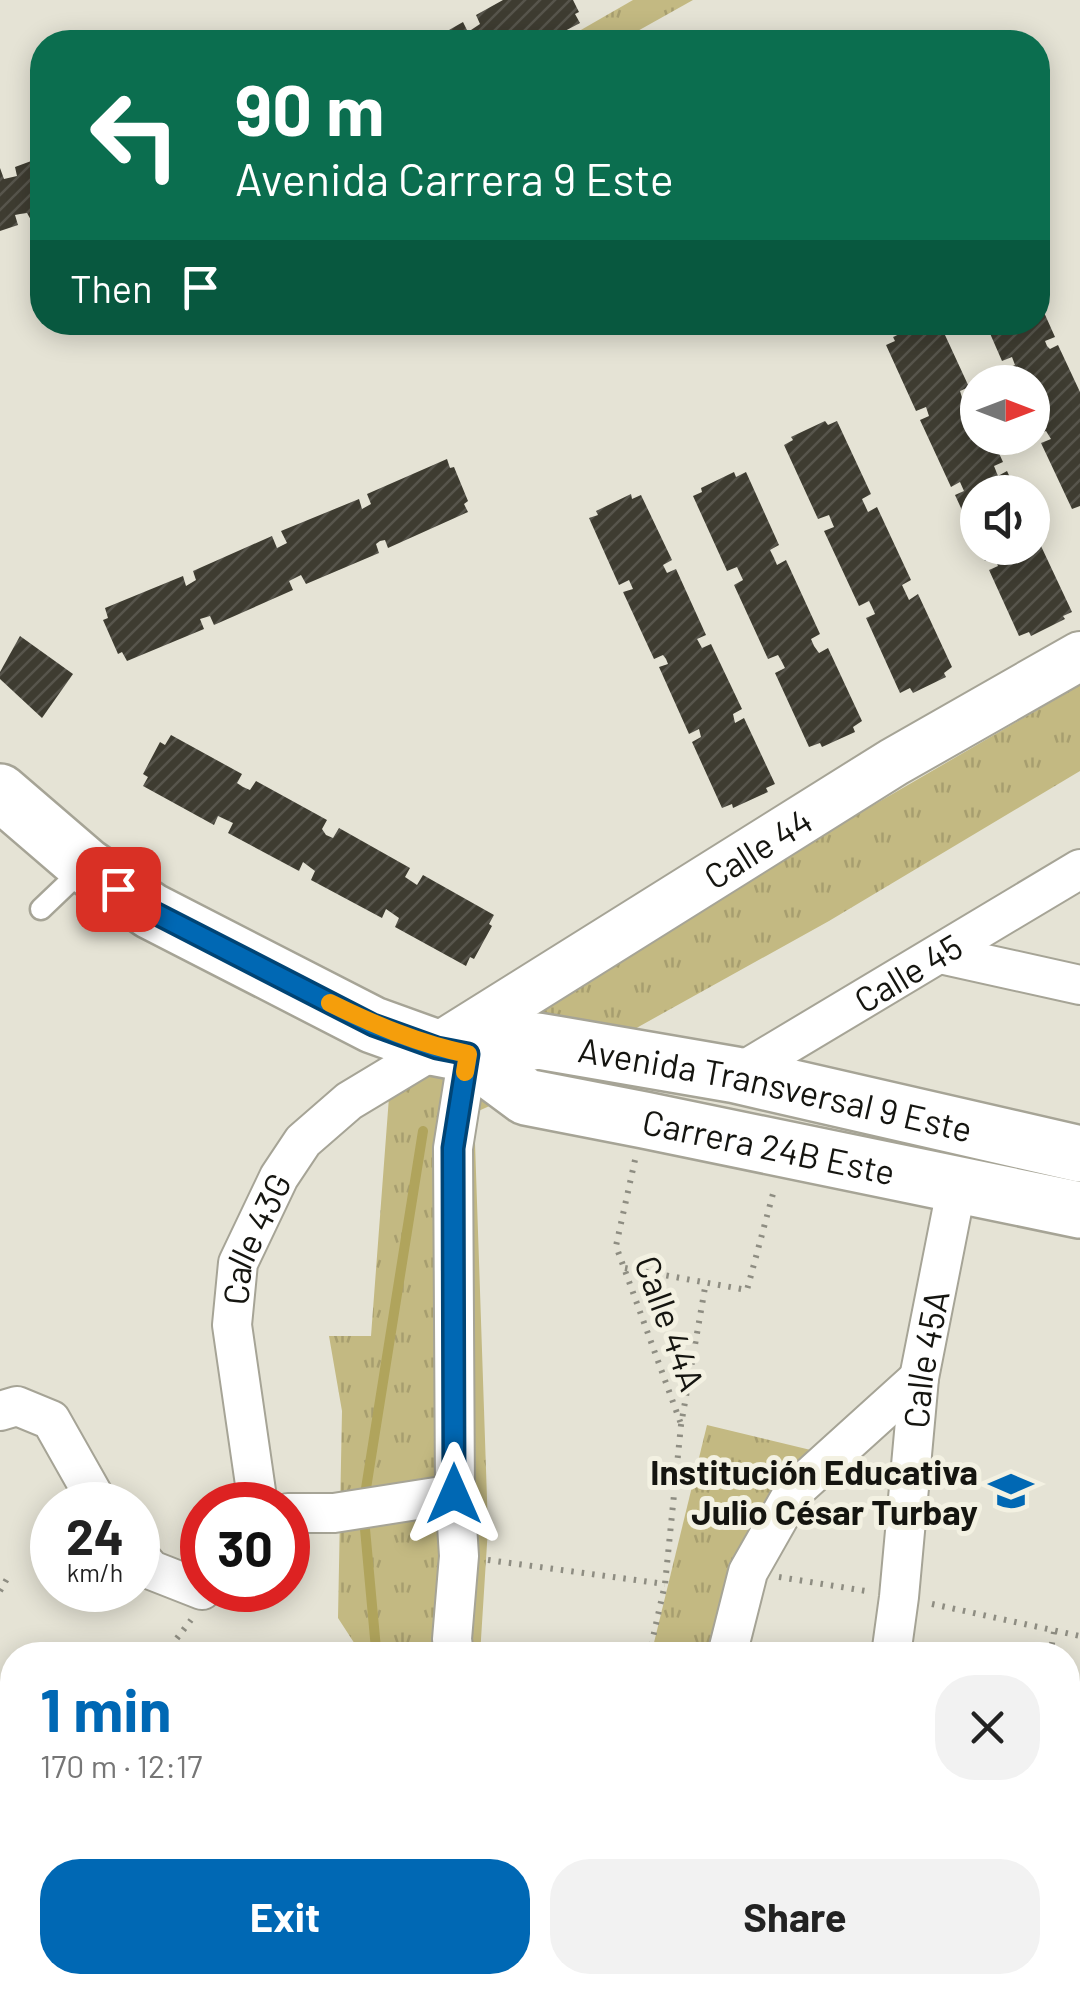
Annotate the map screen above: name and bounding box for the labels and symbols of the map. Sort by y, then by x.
north arrow [960,365,1050,455]
street label: Calle 44 [696,798,819,897]
pin [76,847,161,932]
street label: Calle 45 [846,924,969,1021]
street label: Avenida Transversal 9 Este [575,1027,976,1150]
street label: Carrera 24B Este [639,1099,899,1192]
street label: Calle 43G [213,1166,299,1307]
street label: Calle 44A [627,1250,715,1396]
street label: Calle 45A [894,1286,957,1430]
position arrow [402,1442,506,1546]
place label: Institución Educativa Julio César Turbay [650,1450,978,1532]
school or university icon: Institución Educativa Julio César Turbay [987,1467,1035,1515]
speed limit sign: 30 [180,1482,310,1612]

